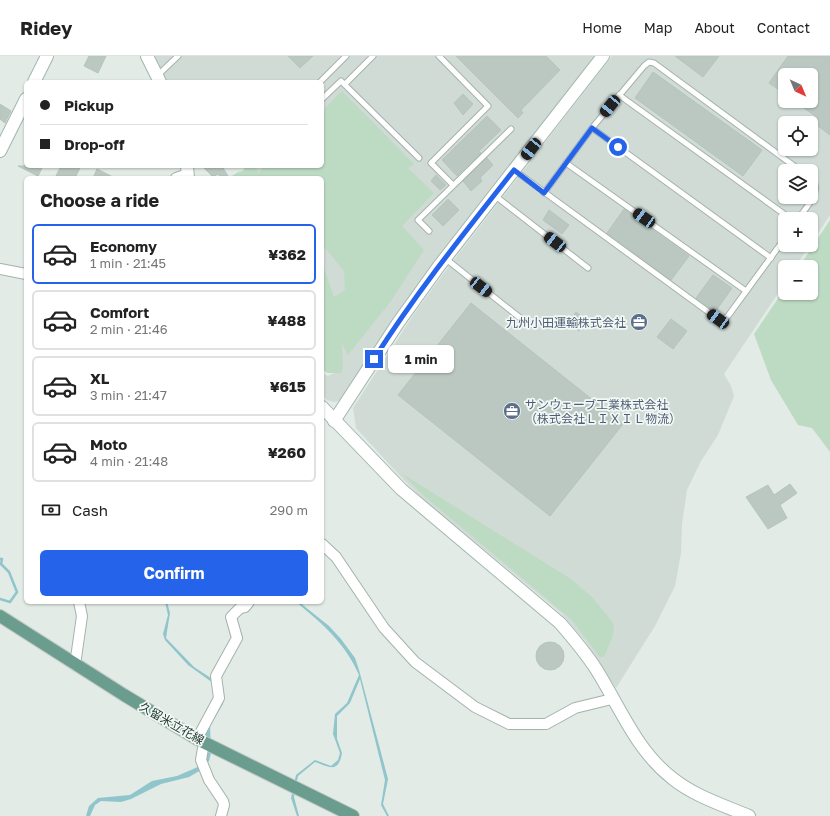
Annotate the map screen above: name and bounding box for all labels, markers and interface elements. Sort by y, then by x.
text: Ridey [20,16,72,39]
text: Home [582,19,622,36]
text: Map [644,19,672,36]
text: About [694,19,735,36]
text: Contact [757,19,810,36]
north arrow [778,68,818,108]
map controls [778,68,818,300]
car [598,93,622,119]
text: Pickup [64,96,114,114]
button: locate [778,116,818,156]
text: Drop-off [64,135,124,153]
car [519,136,543,162]
route start [609,138,627,156]
button: layers [778,164,818,204]
text: Choose a ride [40,189,159,211]
car [631,206,657,230]
button: + [778,212,818,252]
car [542,230,568,254]
icon: car [42,236,78,272]
text: Economy [90,237,157,255]
text: ¥362 [268,245,306,263]
text: 1 min · 21:45 [90,255,166,271]
button: − [778,260,818,300]
car [468,275,494,299]
icon: car [42,302,78,338]
text: Comfort [90,303,149,321]
car [705,307,731,331]
text: ¥488 [268,311,306,329]
office icon: 九州小田運輸株式会社 [629,312,649,332]
place label: 九州小田運輸株式会社 [506,315,626,330]
text: 2 min · 21:46 [90,321,168,337]
callout: 1 min [388,345,454,373]
route end [365,350,383,368]
text: 1 min [405,351,437,367]
icon: car [42,368,78,404]
text: XL [90,369,109,387]
text: ¥615 [270,377,306,395]
text: 3 min · 21:47 [90,387,167,403]
place label: サンウェーブ工業株式会社 （株式会社ＬＩＸＩＬ物流） [525,397,681,426]
office icon: サンウェーブ工業株式会社 （株式会社ＬＩＸＩＬ物流） [502,401,522,421]
icon: car [42,434,78,470]
text: Moto [90,435,127,453]
text: ¥260 [268,443,306,461]
text: 4 min · 21:48 [90,453,168,469]
icon: cash [40,499,62,521]
text: Cash [72,501,108,519]
text: 290 m [270,502,308,518]
button: Confirm [40,550,308,596]
street label: 久留米立花線 [137,699,207,747]

